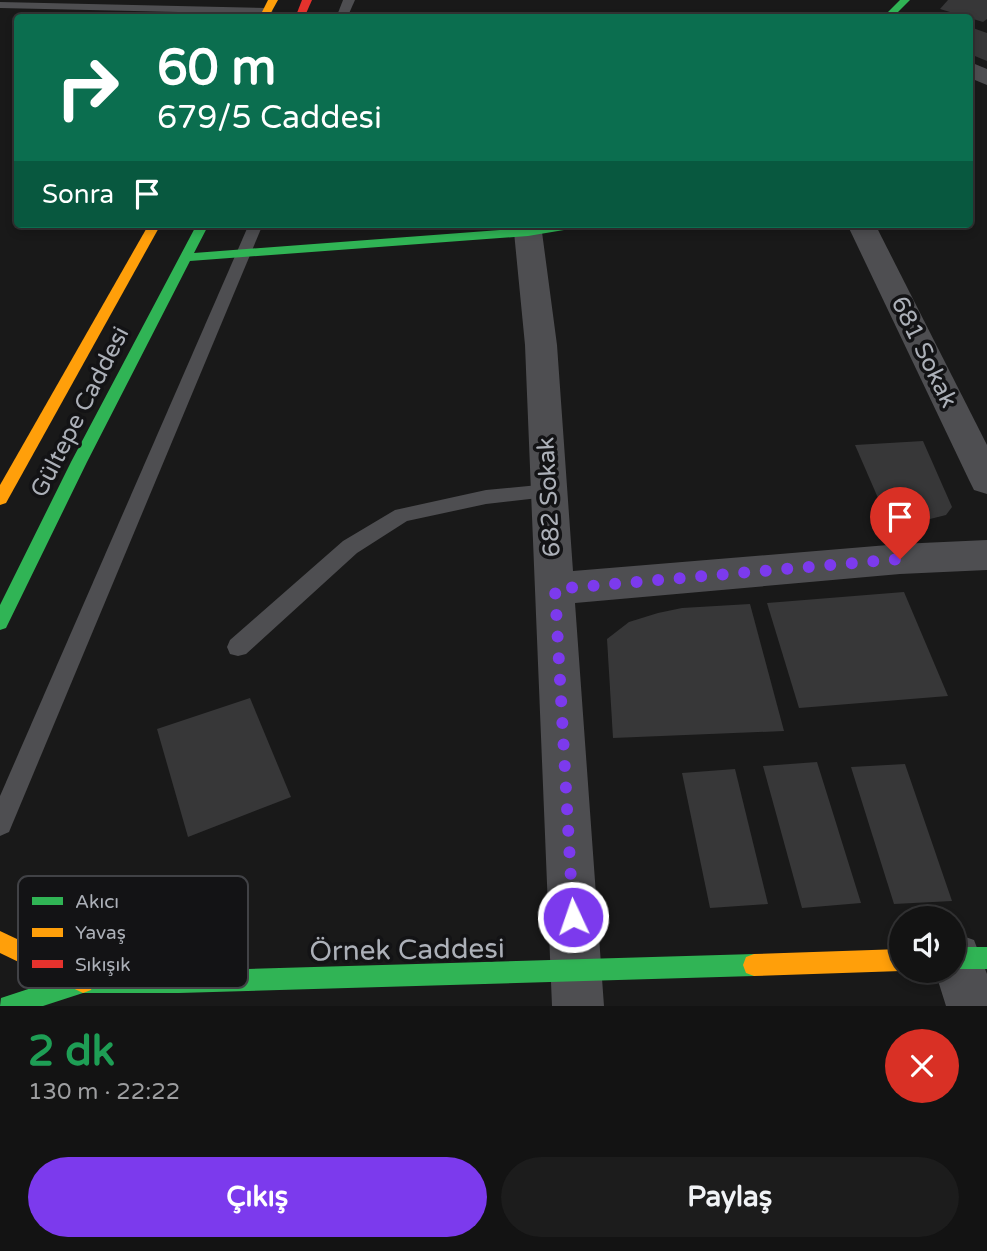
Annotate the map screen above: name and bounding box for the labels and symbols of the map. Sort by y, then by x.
street label: 681 Sokak [885,292,963,412]
street label: Gültepe Caddesi [24,322,136,502]
street label: 682 Sokak [531,436,567,558]
pin [870,487,930,559]
legend [18,876,248,988]
position arrow [536,880,610,954]
text: Akıcı [75,891,119,913]
text: Yavaş [75,922,126,944]
street label: Örnek Caddesi [309,931,505,969]
text: Sıkışık [75,954,131,976]

